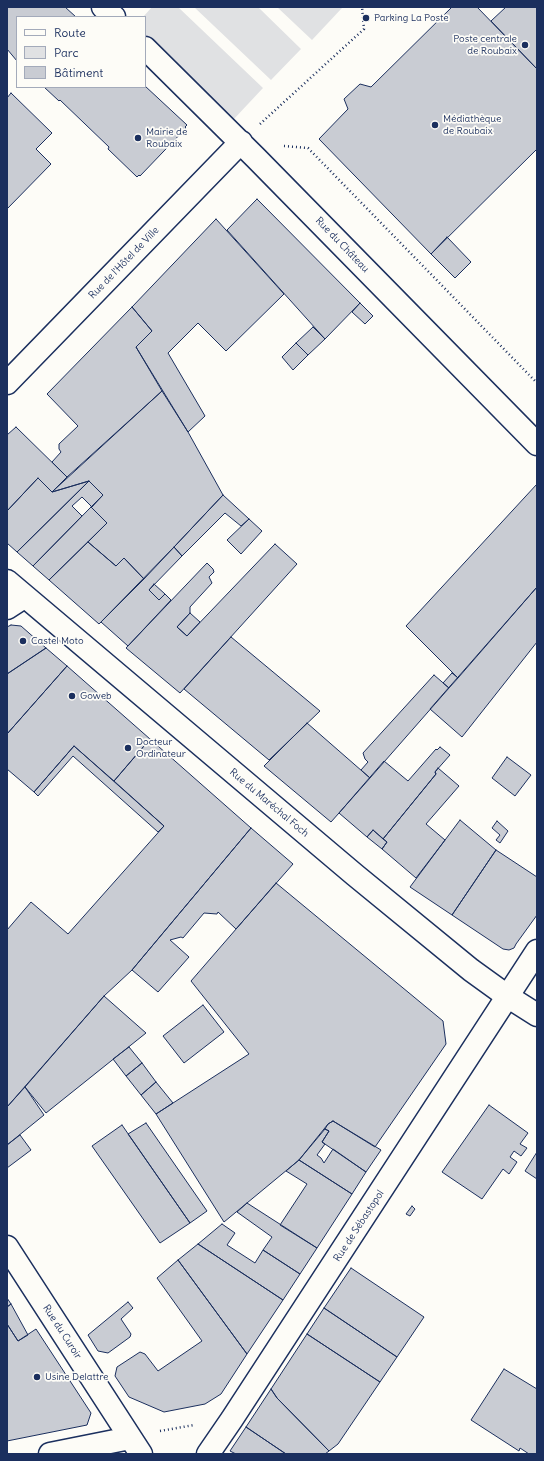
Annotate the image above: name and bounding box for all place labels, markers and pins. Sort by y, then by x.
place label: Parking La Poste [374,12,449,24]
marker: Parking La Poste [361,13,371,23]
place label: Poste centrale de Roubaix [453,33,517,56]
marker: Poste centrale de Roubaix [520,40,530,50]
place label: Médiathèque de Roubaix [443,113,501,136]
marker: Médiathèque de Roubaix [430,120,440,130]
place label: Mairie de Roubaix [146,126,187,150]
marker: Mairie de Roubaix [133,133,143,143]
place label: Castel Moto [31,635,84,647]
marker: Castel Moto [18,636,28,646]
place label: Goweb [80,690,112,702]
marker: Goweb [67,691,77,701]
place label: Docteur Ordinateur [136,736,186,760]
marker: Docteur Ordinateur [123,743,133,753]
place label: Usine Delattre [45,1371,108,1383]
marker: Usine Delattre [32,1372,42,1382]

